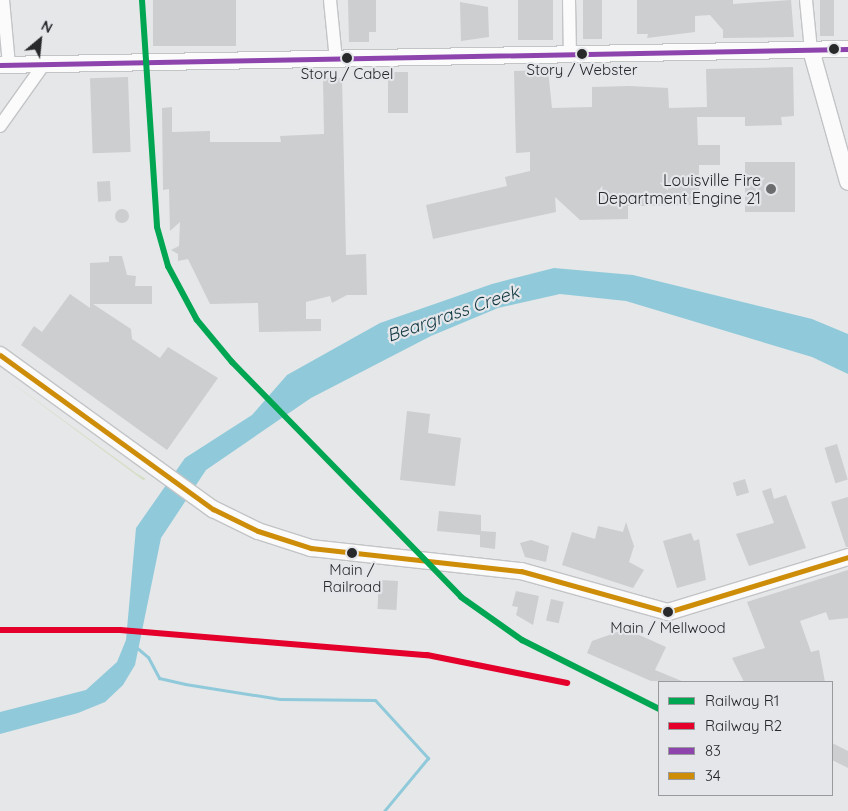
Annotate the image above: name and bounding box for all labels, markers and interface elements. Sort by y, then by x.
north arrow [15,15,65,65]
text: N [38,16,56,37]
unlabelled marker [829,44,839,54]
marker: Story / Webster [577,49,587,59]
marker: Story / Cabel [342,53,352,63]
place label: Story / Webster [527,61,637,79]
place label: Story / Cabel [301,65,393,83]
place label: Louisville Fire Department Engine 21 [597,170,761,208]
marker: Louisville Fire Department Engine 21 [765,183,777,195]
water label: Beargrass Creek [384,281,522,347]
marker: Main / Railroad [347,548,357,558]
place label: Main / Railroad [323,560,381,595]
marker: Main / Mellwood [663,607,673,617]
place label: Main / Mellwood [610,619,726,637]
legend [658,681,833,796]
text: Railway R1 [705,691,779,710]
text: Railway R2 [705,716,782,735]
text: 83 [705,741,721,760]
text: 34 [705,766,721,785]

